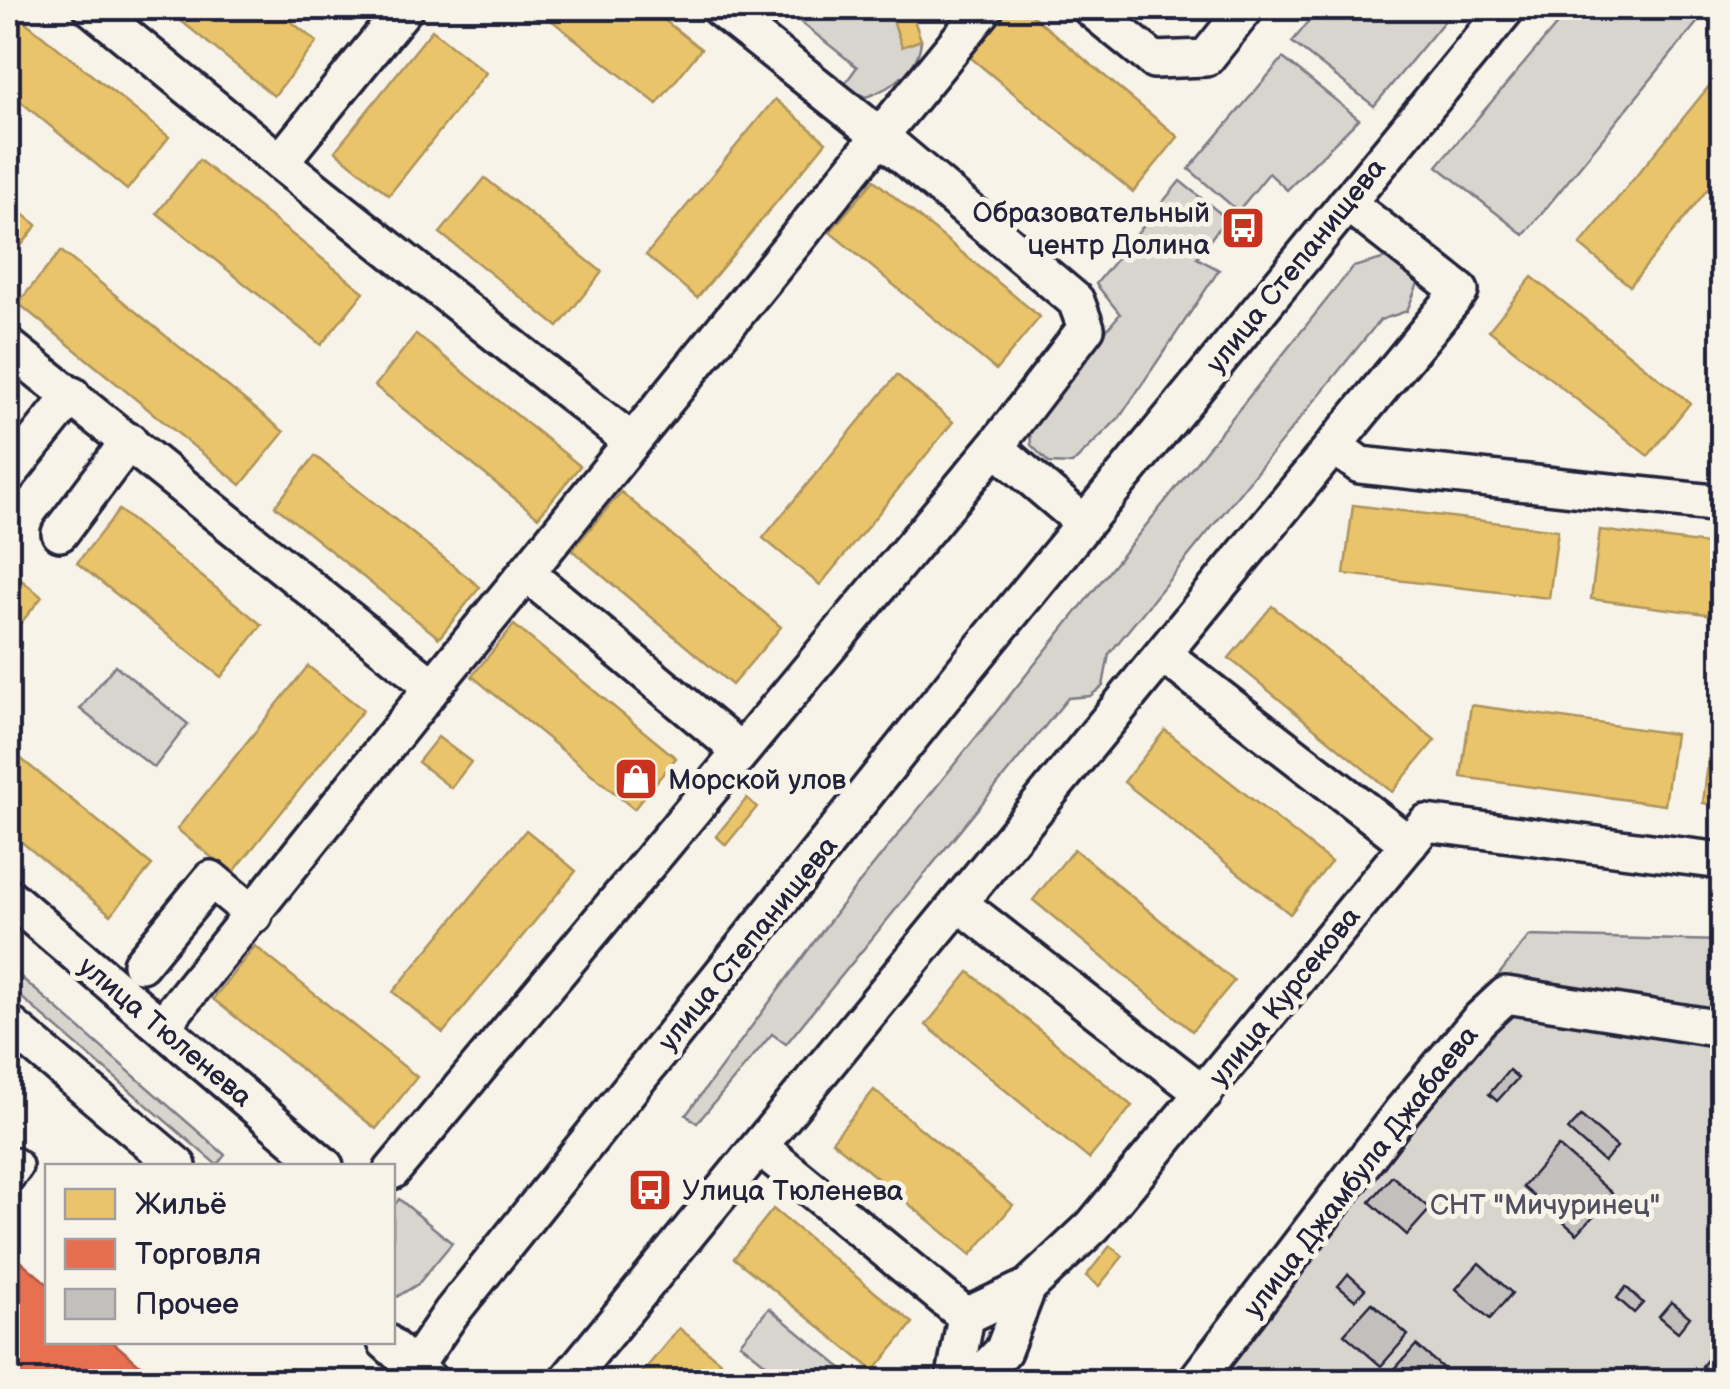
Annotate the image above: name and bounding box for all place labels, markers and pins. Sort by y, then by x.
place label: Образовательный центр Долина [973,197,1210,262]
bus stop icon: Образовательный центр Долина [1220,205,1266,251]
shop icon: Морской улов [613,756,659,802]
place label: Морской улов [668,764,847,797]
bus stop icon: Улица Тюленева [627,1167,673,1213]
place label: Улица Тюленева [682,1175,904,1208]

